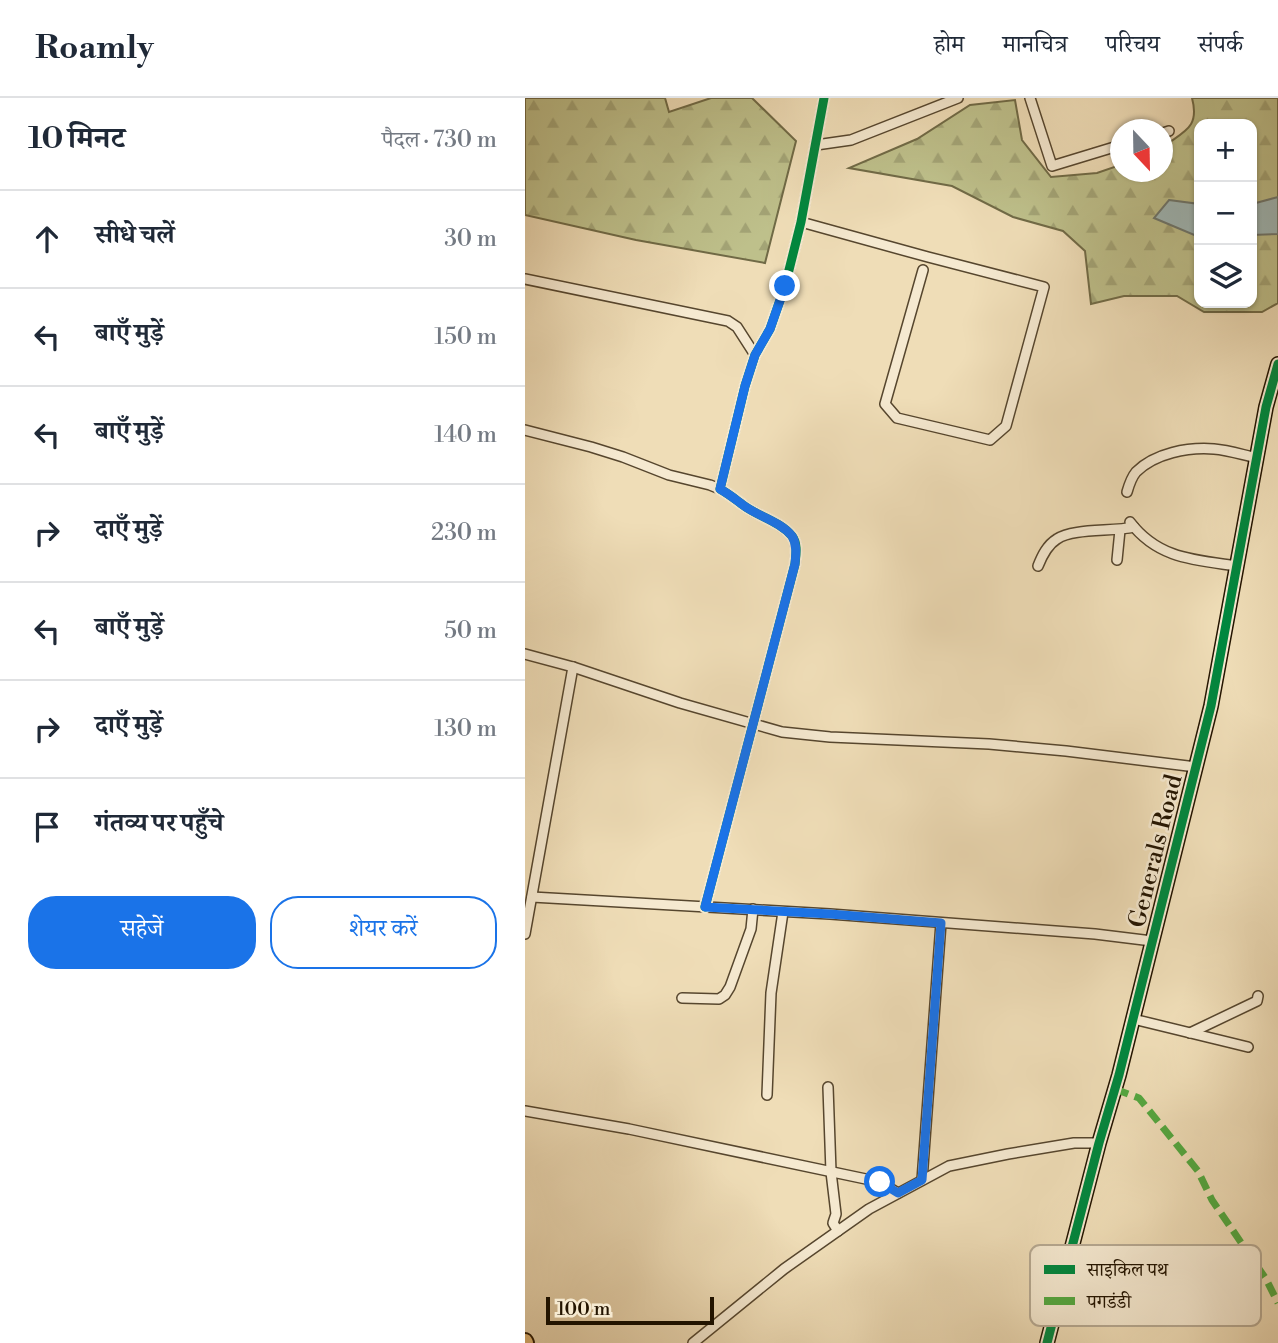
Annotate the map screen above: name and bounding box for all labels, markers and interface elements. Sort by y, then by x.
text: Roamly [35,28,154,69]
text: होम [934,30,964,60]
text: मानचित्र [1002,30,1068,60]
text: परिचय [1106,30,1160,60]
text: संपर्क [1198,30,1243,60]
north arrow [1110,119,1173,182]
map controls [1194,119,1257,308]
button: + [1194,119,1257,182]
text: 10 मिनट [28,120,125,158]
text: पैदल · 730 m [382,126,497,154]
button: − [1194,182,1257,245]
text: सीधे चलें [95,219,175,251]
icon: ahead [28,220,66,258]
text: 30 m [444,225,497,253]
button: layers [1194,245,1257,308]
route end [769,270,800,301]
text: बाएँ मुड़ें [95,317,164,349]
icon: left [28,318,66,356]
text: 150 m [434,323,497,351]
text: बाएँ मुड़ें [95,415,164,447]
icon: left [28,416,66,454]
text: 140 m [434,421,497,449]
text: दाएँ मुड़ें [95,513,163,545]
icon: right [28,514,66,552]
text: 230 m [431,519,497,547]
text: बाएँ मुड़ें [95,611,164,643]
icon: left [28,612,66,650]
text: 50 m [444,617,497,645]
text: दाएँ मुड़ें [95,709,163,741]
icon: right [28,710,66,748]
text: 130 m [434,715,497,743]
street label: Generals Road [1122,771,1190,931]
text: गंतव्य पर पहुँचे [95,807,224,839]
icon: arrive [28,808,66,846]
button: सहेजें [28,896,256,969]
button: शेयर करें [270,896,497,969]
route start [864,1166,895,1197]
legend [1030,1245,1261,1326]
text: साइकिल पथ [1086,1258,1169,1282]
text: पगडंडी [1086,1290,1132,1314]
scale bar [546,1294,714,1326]
text: 100 m [557,1297,610,1321]

